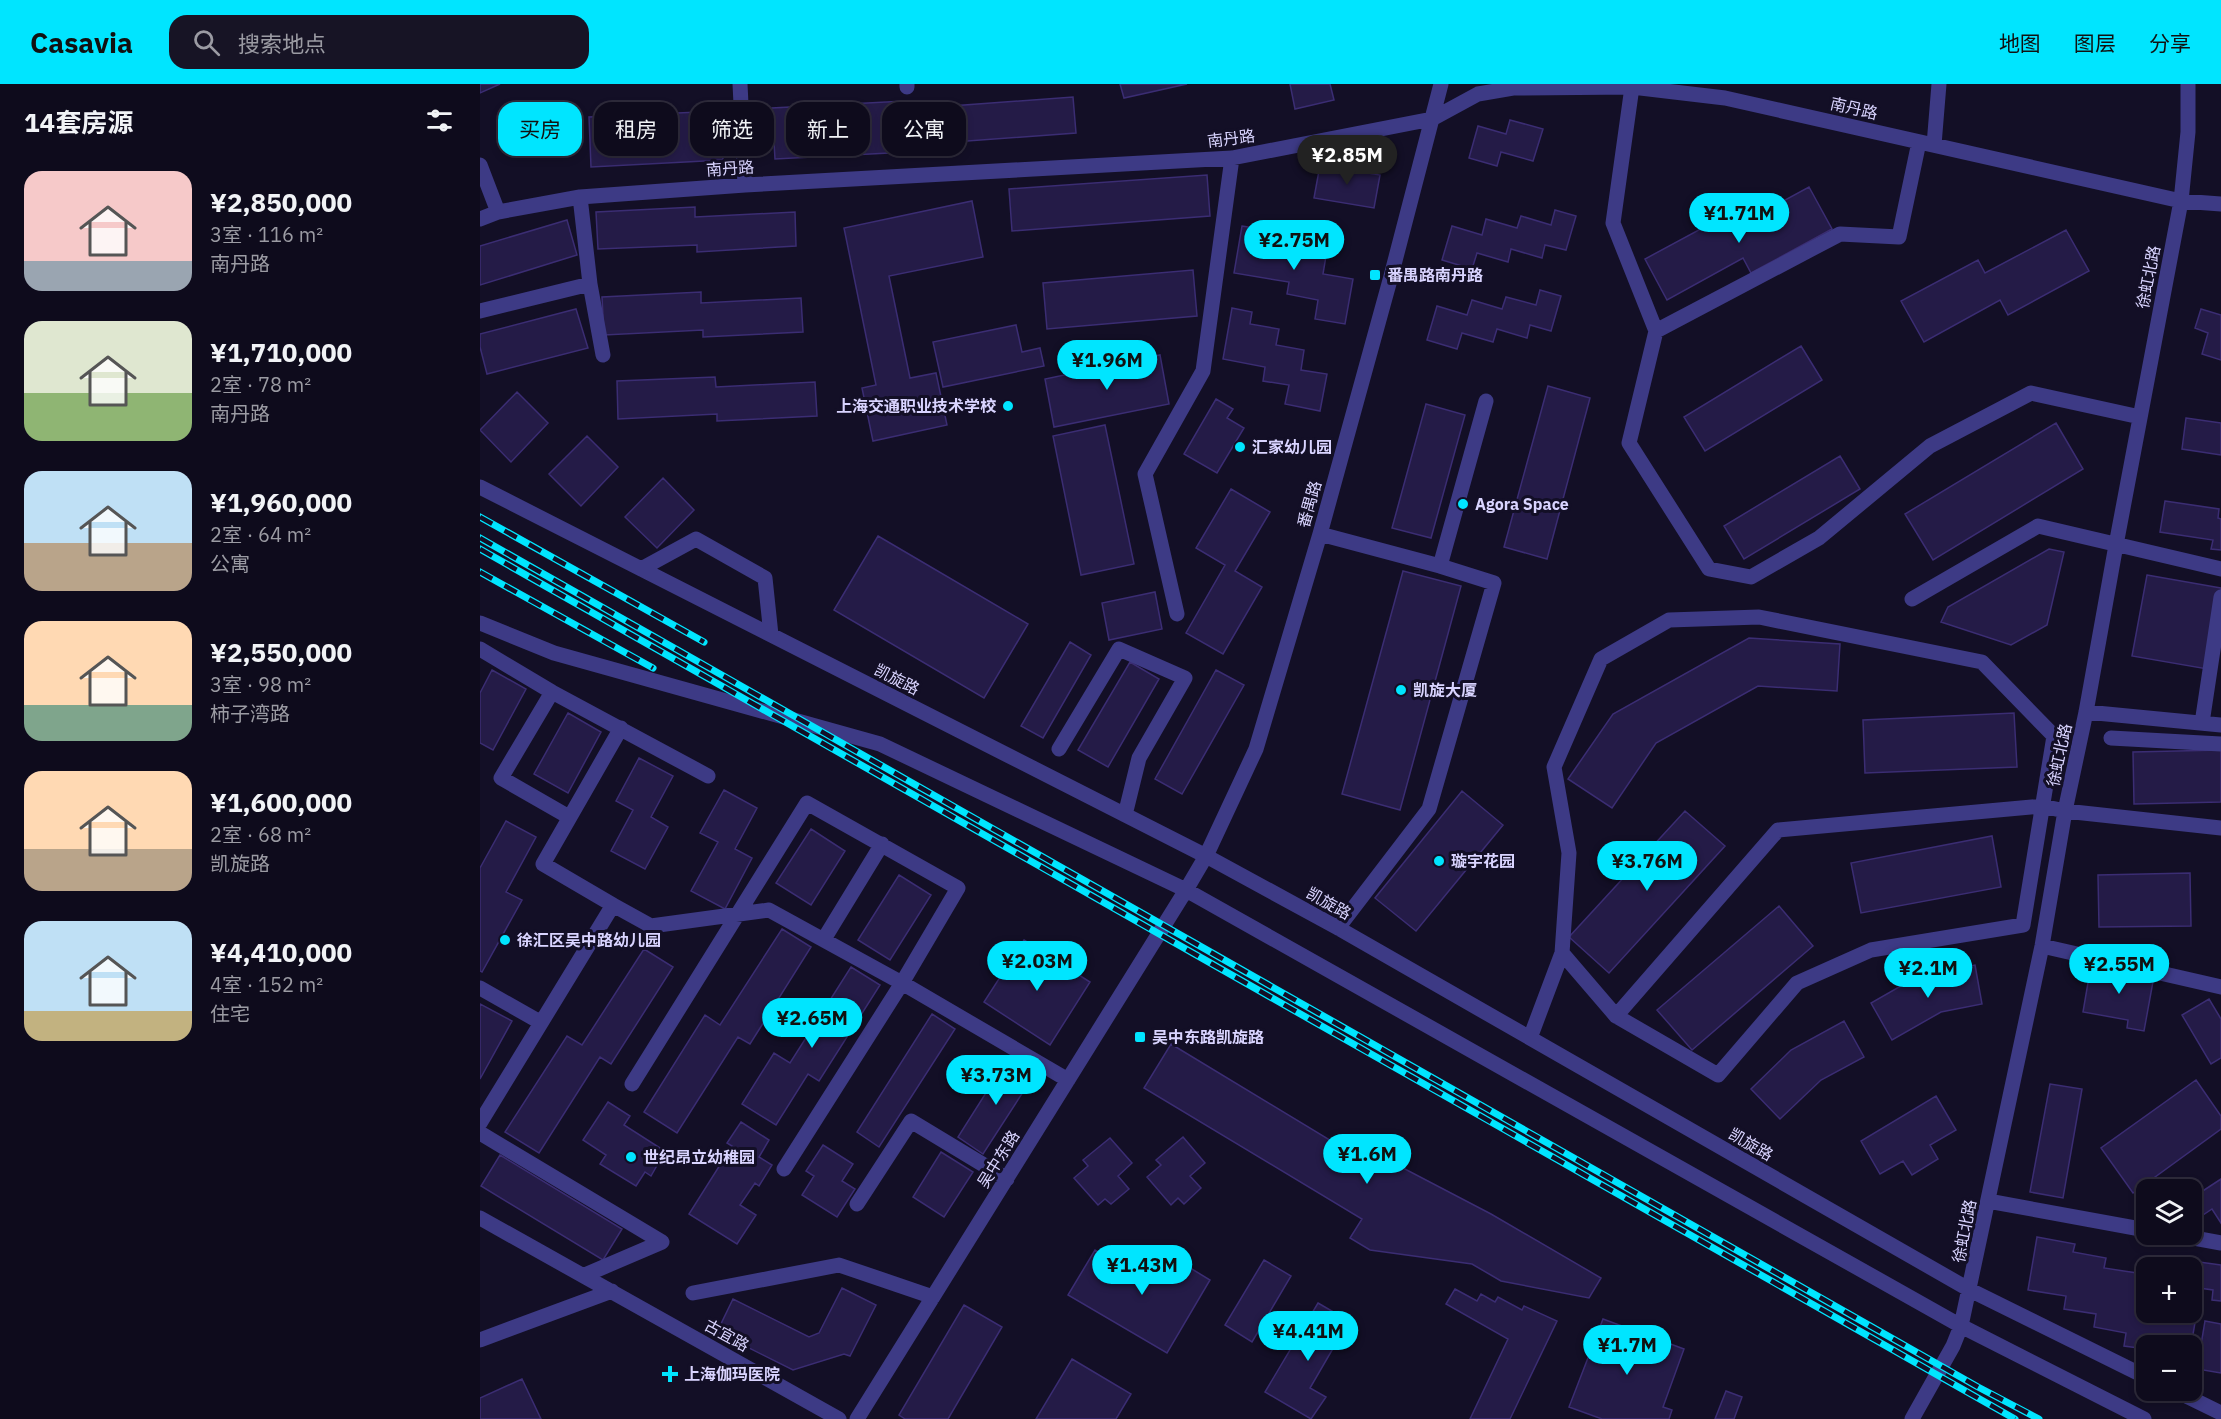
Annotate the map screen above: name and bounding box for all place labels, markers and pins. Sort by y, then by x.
pin: ¥2.85M [1298,135,1396,186]
pin: ¥1.71M [1690,193,1788,244]
pin: ¥2.75M [1245,220,1343,271]
place label: 番禺路南丹路 [1387,265,1483,285]
marker: 番禺路南丹路 [1368,268,1382,282]
pin: ¥1.96M [1058,340,1156,391]
place label: 上海交通职业技术学校 [836,396,997,416]
marker: 上海交通职业技术学校 [1001,399,1015,413]
place label: 汇家幼儿园 [1252,437,1332,457]
marker: 汇家幼儿园 [1233,440,1247,454]
place label: Agora Space [1475,494,1569,514]
marker: Agora Space [1456,497,1470,511]
place label: 凯旋大厦 [1413,680,1477,700]
marker: 凯旋大厦 [1394,683,1408,697]
pin: ¥3.76M [1598,841,1696,892]
place label: 璇宇花园 [1451,851,1515,871]
marker: 璇宇花园 [1432,854,1446,868]
place label: 徐汇区吴中路幼儿园 [517,930,661,950]
marker: 徐汇区吴中路幼儿园 [498,933,512,947]
pin: ¥2.03M [988,941,1086,992]
pin: ¥2.55M [2070,944,2168,995]
pin: ¥2.1M [1886,948,1970,999]
pin: ¥2.65M [763,998,861,1049]
place label: 吴中东路凯旋路 [1152,1027,1264,1047]
marker: 吴中东路凯旋路 [1133,1030,1147,1044]
pin: ¥3.73M [947,1055,1045,1106]
pin: ¥1.6M [1325,1134,1409,1185]
place label: 世纪昂立幼稚园 [643,1147,755,1167]
marker: 世纪昂立幼稚园 [624,1150,638,1164]
pin: ¥1.43M [1093,1245,1191,1296]
pin: ¥4.41M [1259,1311,1357,1362]
pin: ¥1.7M [1585,1325,1669,1376]
place label: 上海伽玛医院 [684,1364,780,1384]
marker: 上海伽玛医院 [661,1365,679,1383]

